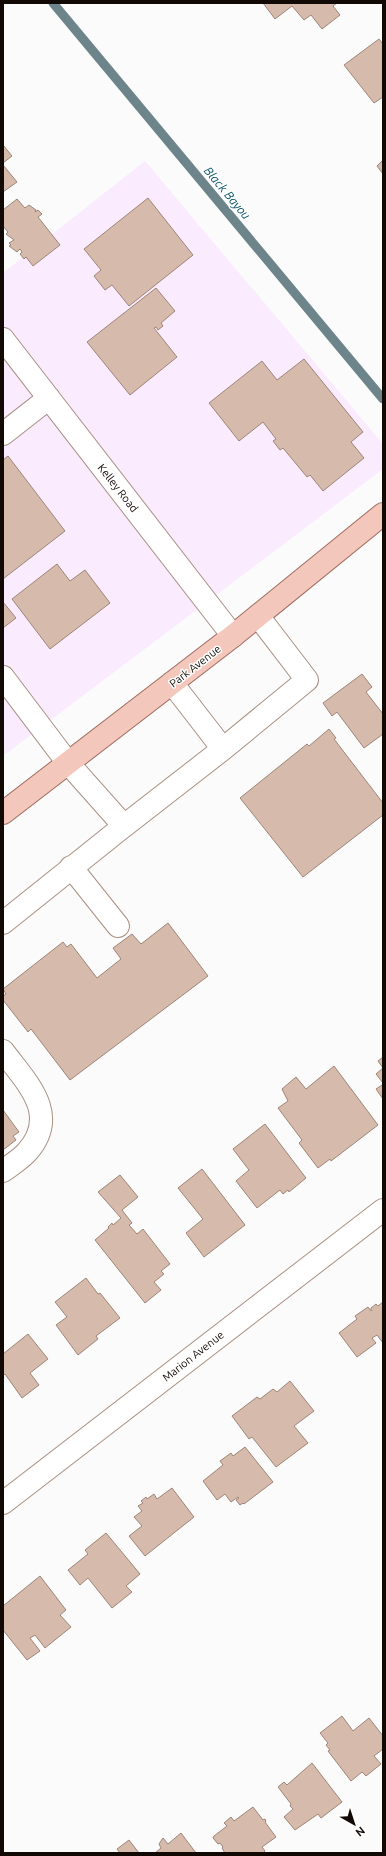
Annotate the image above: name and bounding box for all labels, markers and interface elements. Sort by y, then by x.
water label: Black Bayou [202,164,253,222]
street label: Kelley Road [96,462,140,514]
street label: Park Avenue [167,642,223,690]
street label: Marion Avenue [160,1328,226,1384]
north arrow [334,1804,374,1844]
text: N [353,1825,367,1839]

